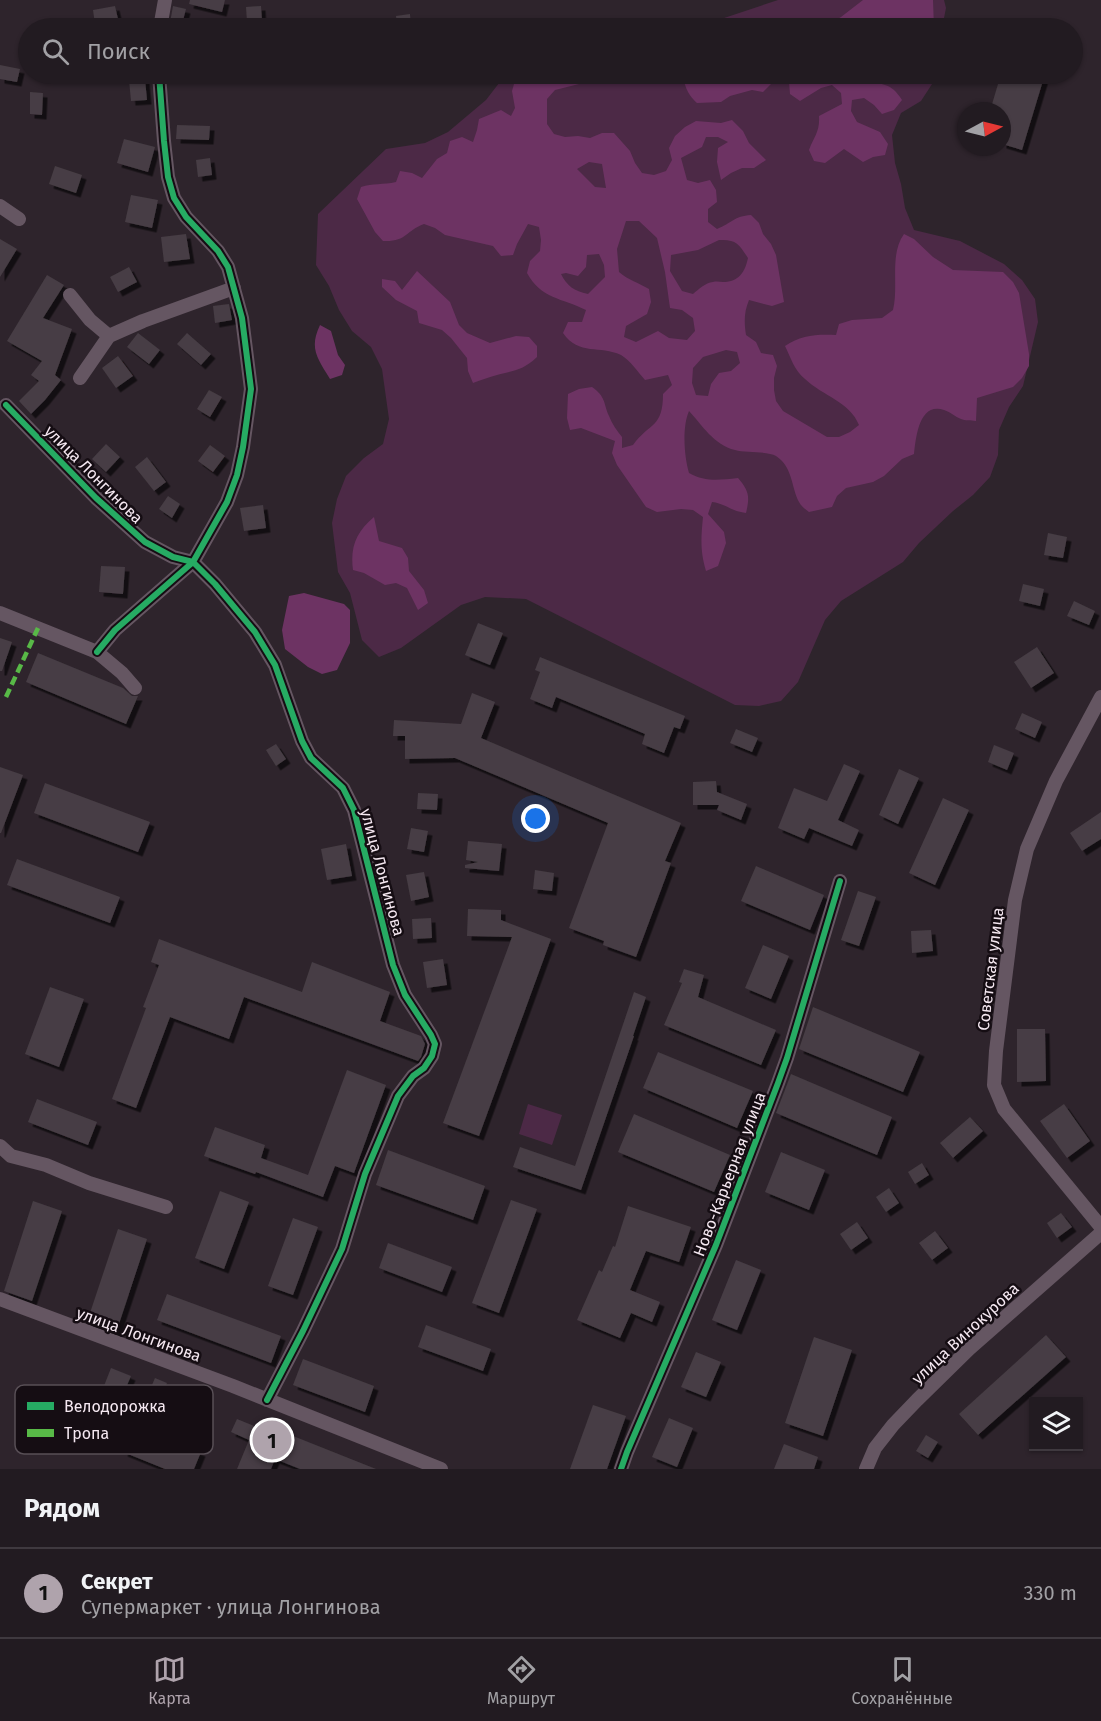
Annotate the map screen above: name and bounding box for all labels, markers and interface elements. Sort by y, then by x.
search box [18,18,1083,84]
icon: search [39,35,72,68]
text: Поиск [87,38,150,65]
north arrow [957,102,1011,156]
street label: улица Лонгинова [41,421,147,527]
your location [521,804,550,833]
street label: улица Лонгинова [356,806,409,938]
street label: Советская улица [974,906,1007,1032]
street label: Ново-Карьерная улица [689,1089,770,1259]
street label: улица Винокурова [908,1279,1023,1388]
street label: улица Лонгинова [74,1303,204,1366]
legend [15,1385,213,1454]
text: Велодорожка [64,1397,166,1416]
map controls [1029,1397,1083,1451]
button: layers [1029,1397,1083,1451]
pin: 1 [252,1418,292,1462]
text: Тропа [64,1424,109,1443]
text: Рядом [24,1493,100,1524]
text: Секрет [81,1568,153,1595]
text: 1 [39,1581,48,1605]
text: 330 m [1023,1581,1077,1605]
text: Супермаркет · улица Лонгинова [81,1595,381,1619]
tab: Карта [148,1653,191,1708]
tab: Маршрут [487,1653,555,1708]
tab: Сохранённые [851,1653,953,1708]

